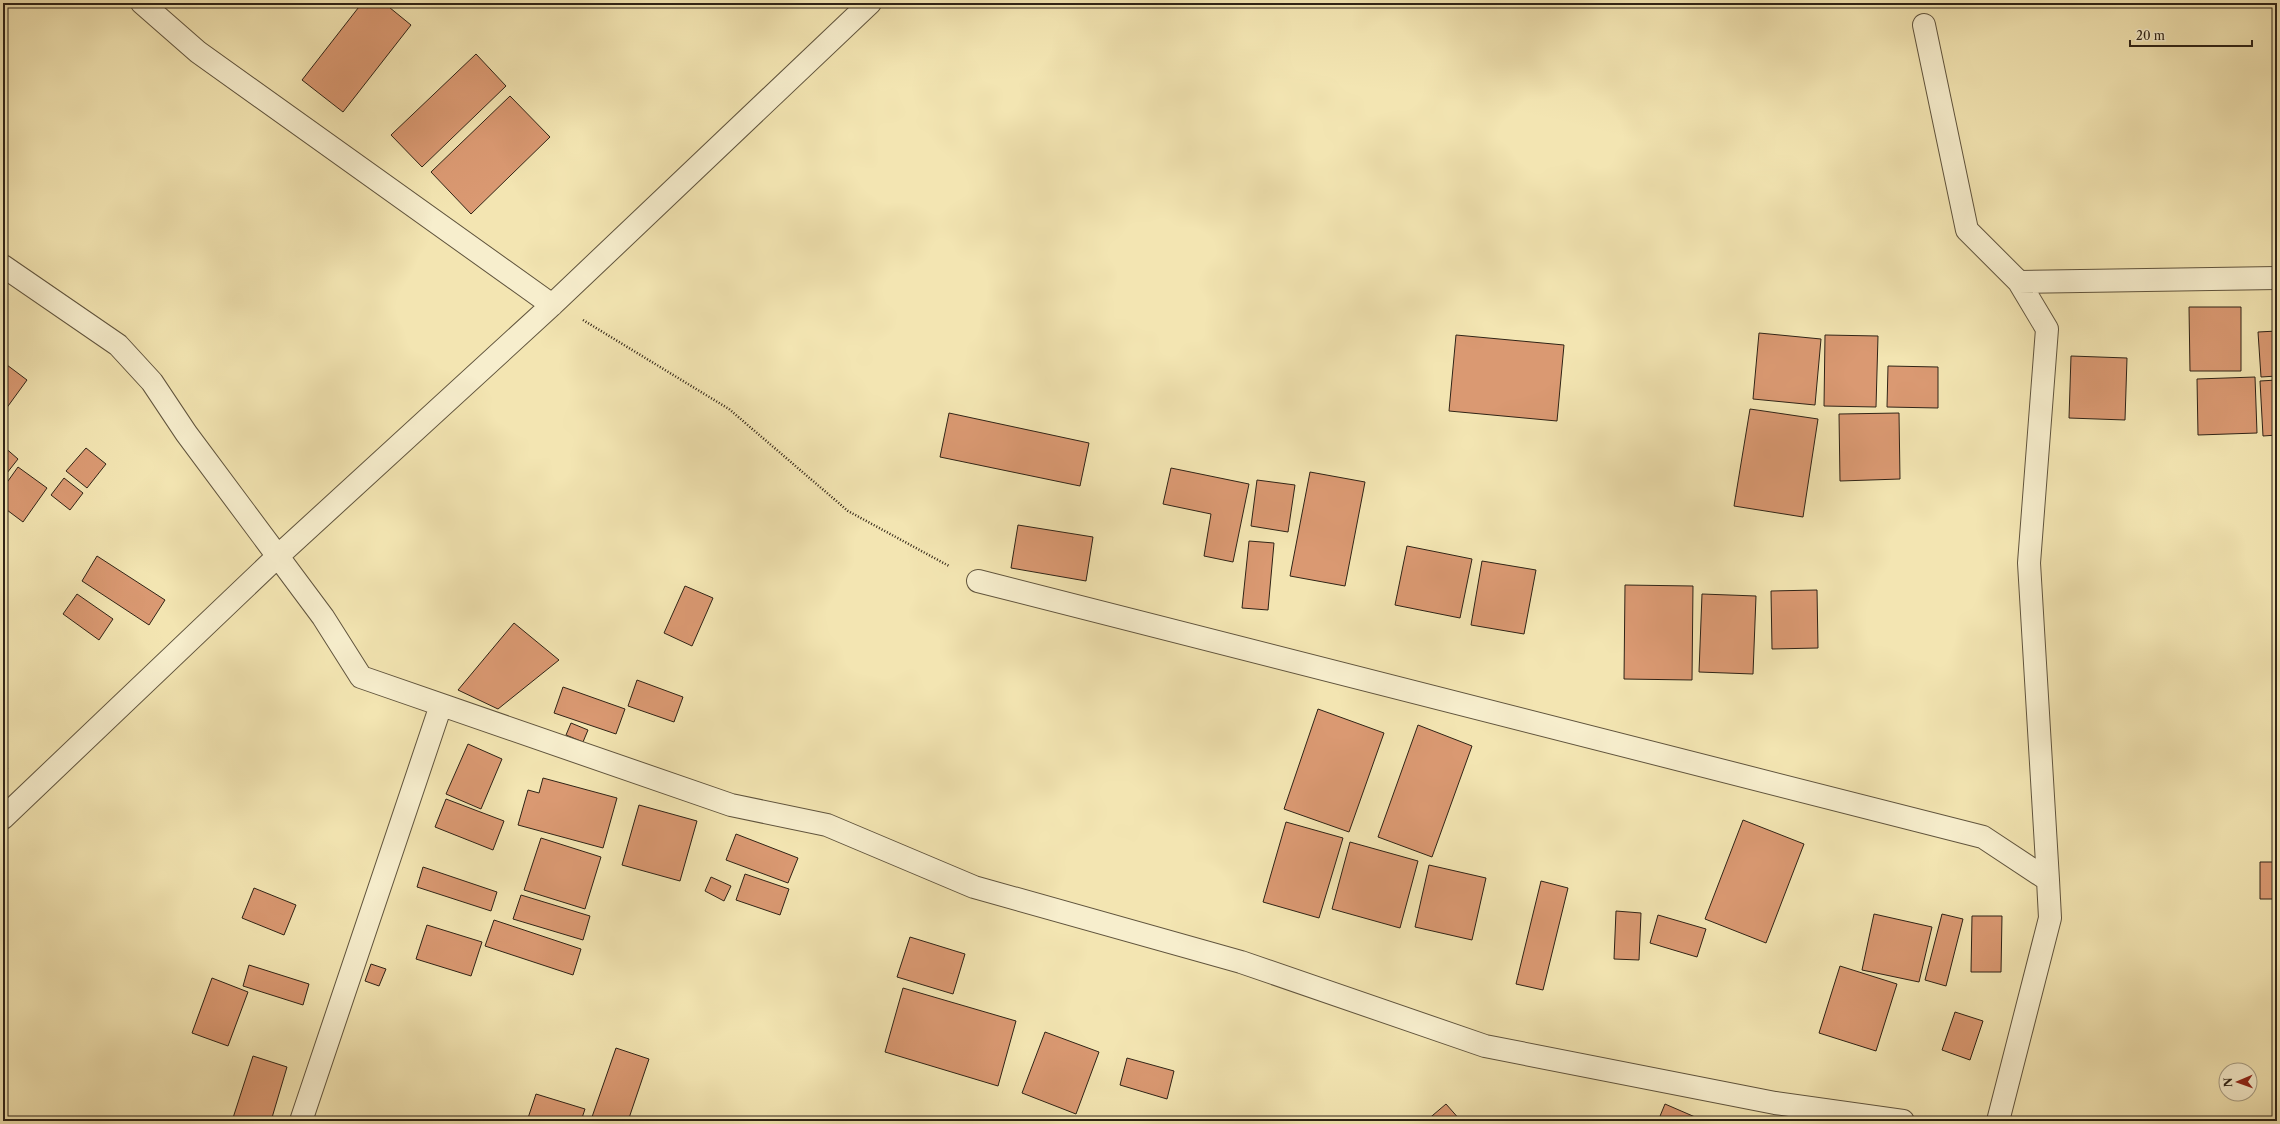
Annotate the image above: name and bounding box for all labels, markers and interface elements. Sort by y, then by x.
scale bar [2130,22,2252,48]
text: 20 m [2136,28,2165,43]
north arrow [2218,1062,2258,1102]
text: N [2221,1077,2235,1087]

